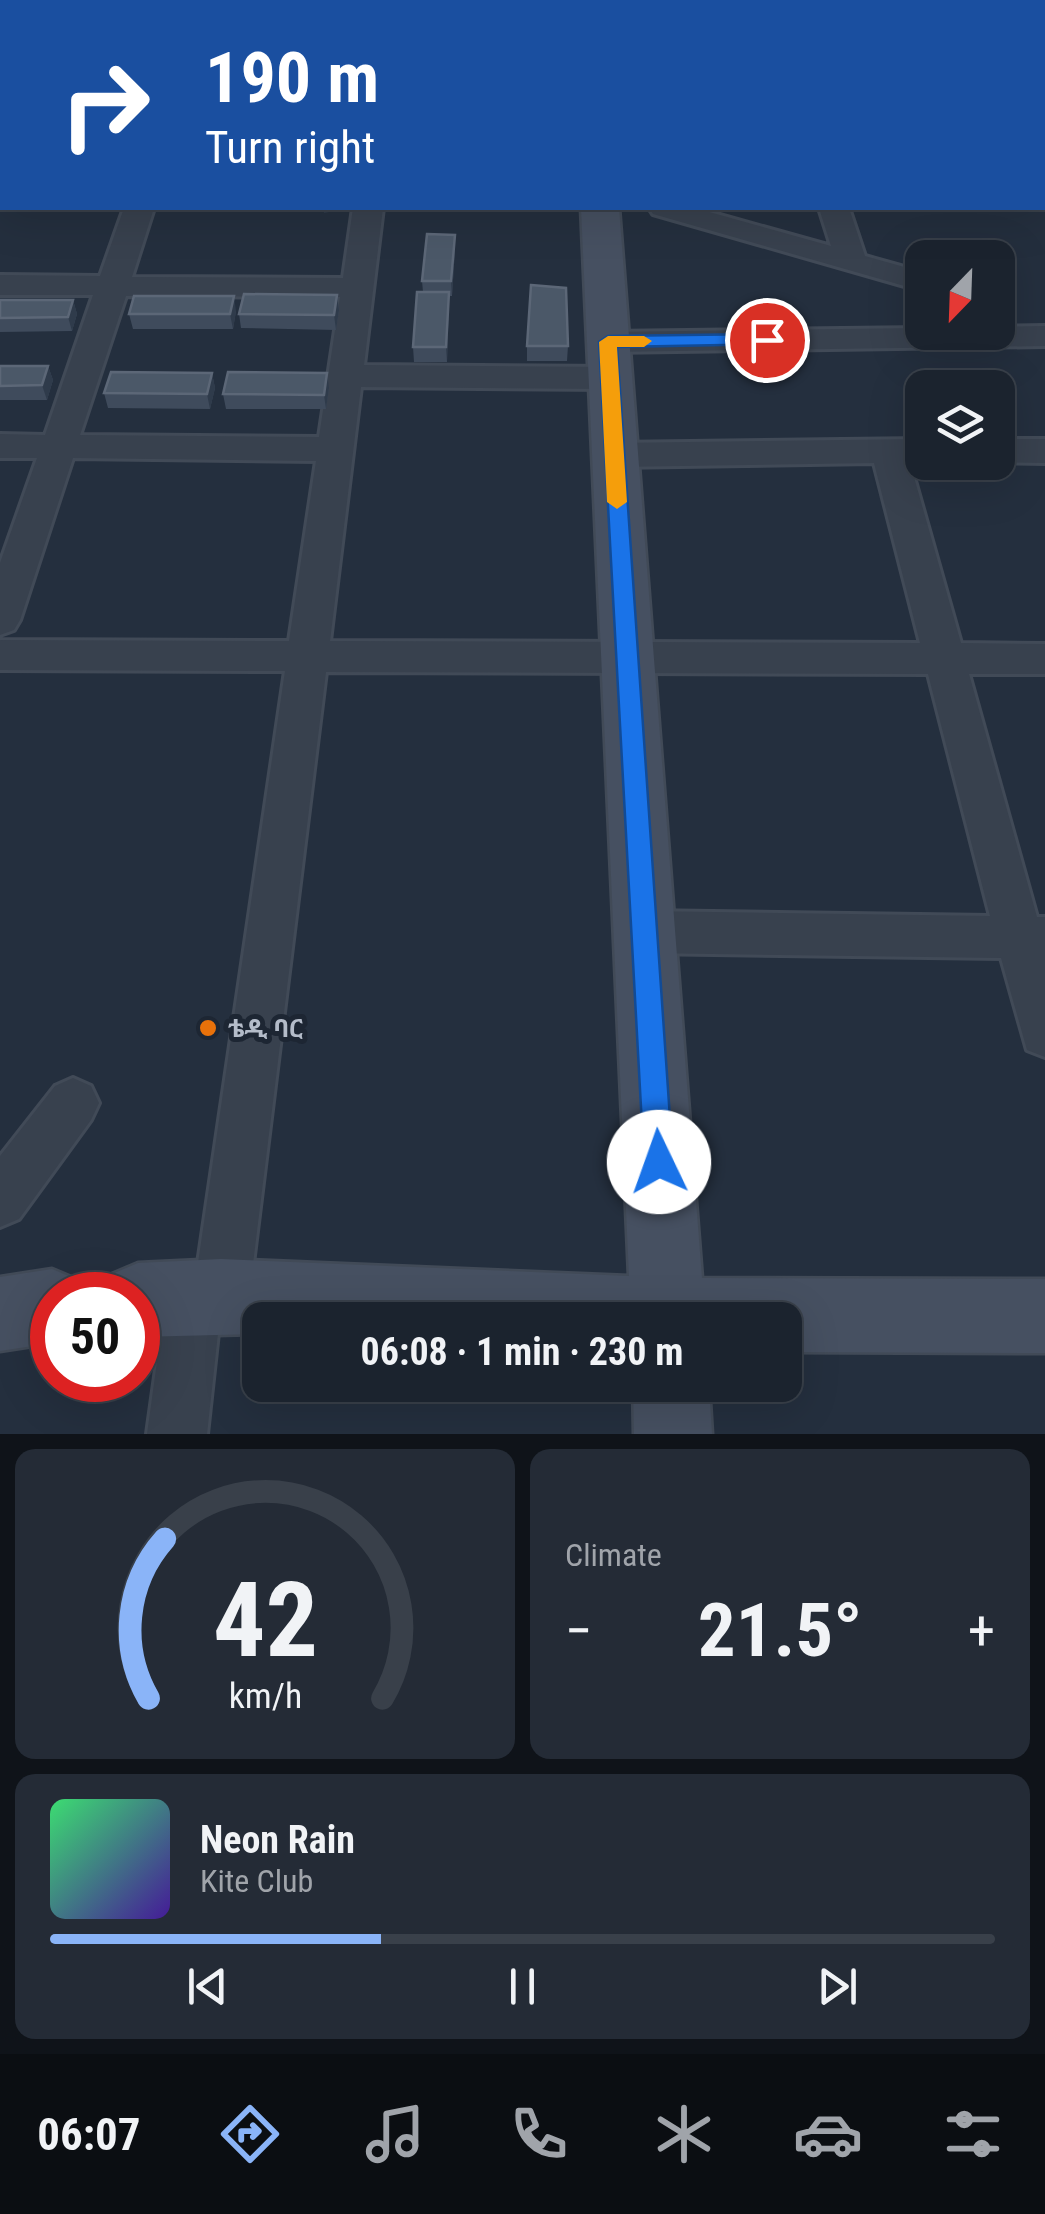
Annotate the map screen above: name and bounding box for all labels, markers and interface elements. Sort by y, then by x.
text: 190 m [205,37,379,119]
icon: right [40,40,170,170]
text: Turn right [205,121,375,174]
north arrow [905,240,1015,350]
map controls [905,240,1015,480]
pin [725,298,810,383]
icon: arrive [740,313,795,368]
button: layers [905,370,1015,480]
place label: ቴዲ ባር [228,1014,303,1043]
marker: ቴዲ ባር [197,1017,219,1039]
position arrow [607,1110,711,1214]
speed limit sign: 50 [30,1272,160,1402]
text: 06:08 · 1 min · 230 m [361,1330,683,1374]
text: Climate [565,1536,662,1574]
text: 42 [212,1560,318,1681]
text: 21.5° [698,1586,862,1674]
text: − [565,1599,593,1663]
text: + [968,1599,995,1663]
text: km/h [228,1675,302,1717]
text: Neon Rain [200,1818,355,1862]
text: Kite Club [200,1862,313,1900]
icon: previous [180,1959,235,2014]
icon: pause [495,1959,550,2014]
icon: next [810,1959,865,2014]
icon: directions [215,2099,285,2169]
icon: music [360,2099,430,2169]
icon: phone [504,2099,574,2169]
icon: climate [649,2099,719,2169]
icon: car [793,2099,863,2169]
icon: filters [938,2099,1008,2169]
text: 06:07 [37,2108,141,2161]

